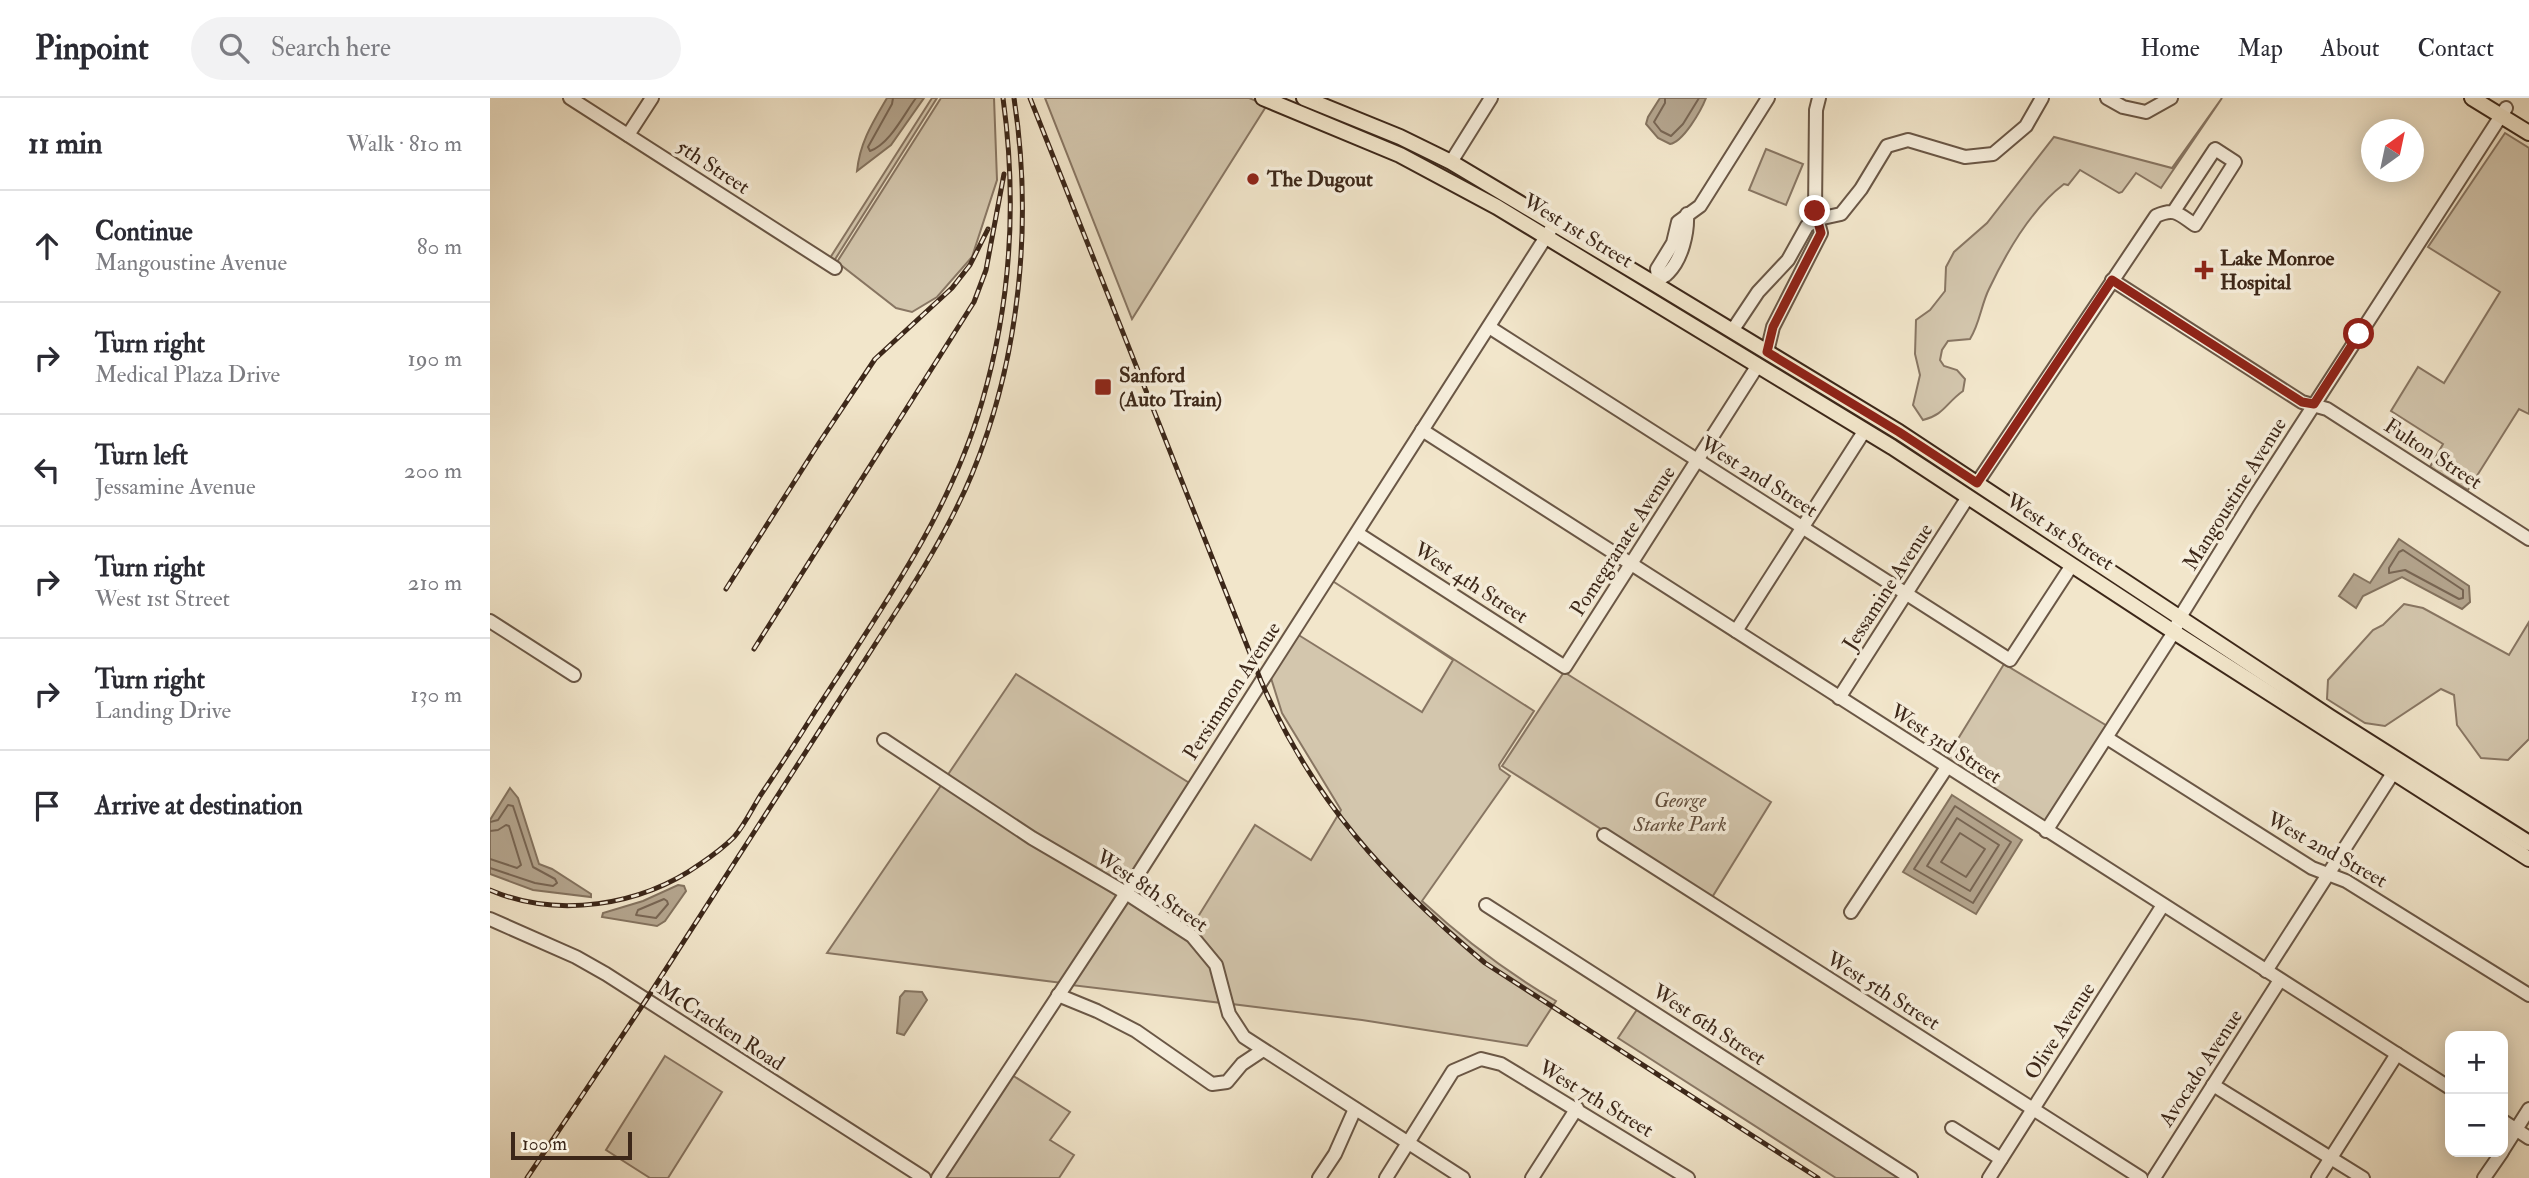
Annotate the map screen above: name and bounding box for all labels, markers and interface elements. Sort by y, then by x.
search box [191,17,681,80]
text: Pinpoint [35,28,149,69]
icon: search [215,29,253,67]
text: Search here [271,32,391,64]
text: Home [2140,33,2200,64]
text: Map [2238,33,2283,64]
text: About [2321,33,2380,64]
text: Contact [2418,33,2494,64]
north arrow [2361,119,2424,182]
text: 11 min [28,125,102,162]
text: Walk · 810 m [347,129,462,158]
street label: 5th Street [671,133,755,201]
place label: The Dugout [1266,166,1373,193]
marker: The Dugout [1245,171,1261,187]
street label: West 1st Street [1517,187,1638,274]
route end [1799,195,1830,226]
text: Continue [95,216,193,248]
icon: ahead [28,227,66,265]
text: 80 m [417,232,462,261]
place label: Lake Monroe Hospital [2220,245,2334,296]
text: Mangoustine Avenue [95,248,287,277]
marker: Lake Monroe Hospital [2194,260,2214,280]
route start [2343,318,2374,349]
text: Turn right [95,328,205,360]
icon: right [28,339,66,377]
text: 190 m [408,344,462,373]
text: Medical Plaza Drive [95,360,280,389]
place label: Sanford (Auto Train) [1119,362,1222,413]
marker: Sanford (Auto Train) [1093,377,1113,397]
street label: Mangoustine Avenue [2177,412,2293,576]
street label: Fulton Street [2379,412,2487,496]
street label: West 2nd Street [1694,430,1823,524]
text: Turn left [95,440,188,472]
icon: left [28,451,66,489]
text: 200 m [404,456,462,485]
street label: Pomegranate Avenue [1564,461,1682,621]
text: Jessamine Avenue [95,472,256,501]
street label: West 1st Street [2000,487,2119,577]
street label: Jessamine Avenue [1836,518,1939,657]
street label: West 4th Street [1408,535,1533,630]
text: Turn right [95,552,205,584]
icon: right [28,563,66,601]
text: 210 m [408,568,462,597]
text: West 1st Street [95,584,230,613]
street label: Persimmon Avenue [1177,616,1287,765]
text: Turn right [95,664,205,696]
icon: right [28,675,66,713]
text: 130 m [410,680,462,709]
text: Landing Drive [95,696,231,725]
street label: West 3rd Street [1884,697,2007,790]
icon: arrive [28,787,66,825]
park label: George Starke Park [1632,787,1727,838]
text: Arrive at destination [95,790,303,822]
street label: West 2nd Street [2261,805,2392,894]
street label: West 8th Street [1090,843,1213,938]
street label: West 5th Street [1820,945,1945,1037]
street label: McCracken Road [652,975,790,1077]
street label: Olive Avenue [2019,977,2102,1085]
street label: West 6th Street [1646,978,1771,1072]
street label: Avocado Avenue [2152,1004,2249,1133]
map controls [2445,1031,2508,1157]
button: + [2445,1031,2508,1094]
street label: West 7th Street [1533,1054,1658,1144]
button: − [2445,1094,2508,1157]
scale bar [511,1129,632,1161]
text: 100 m [522,1132,567,1156]

